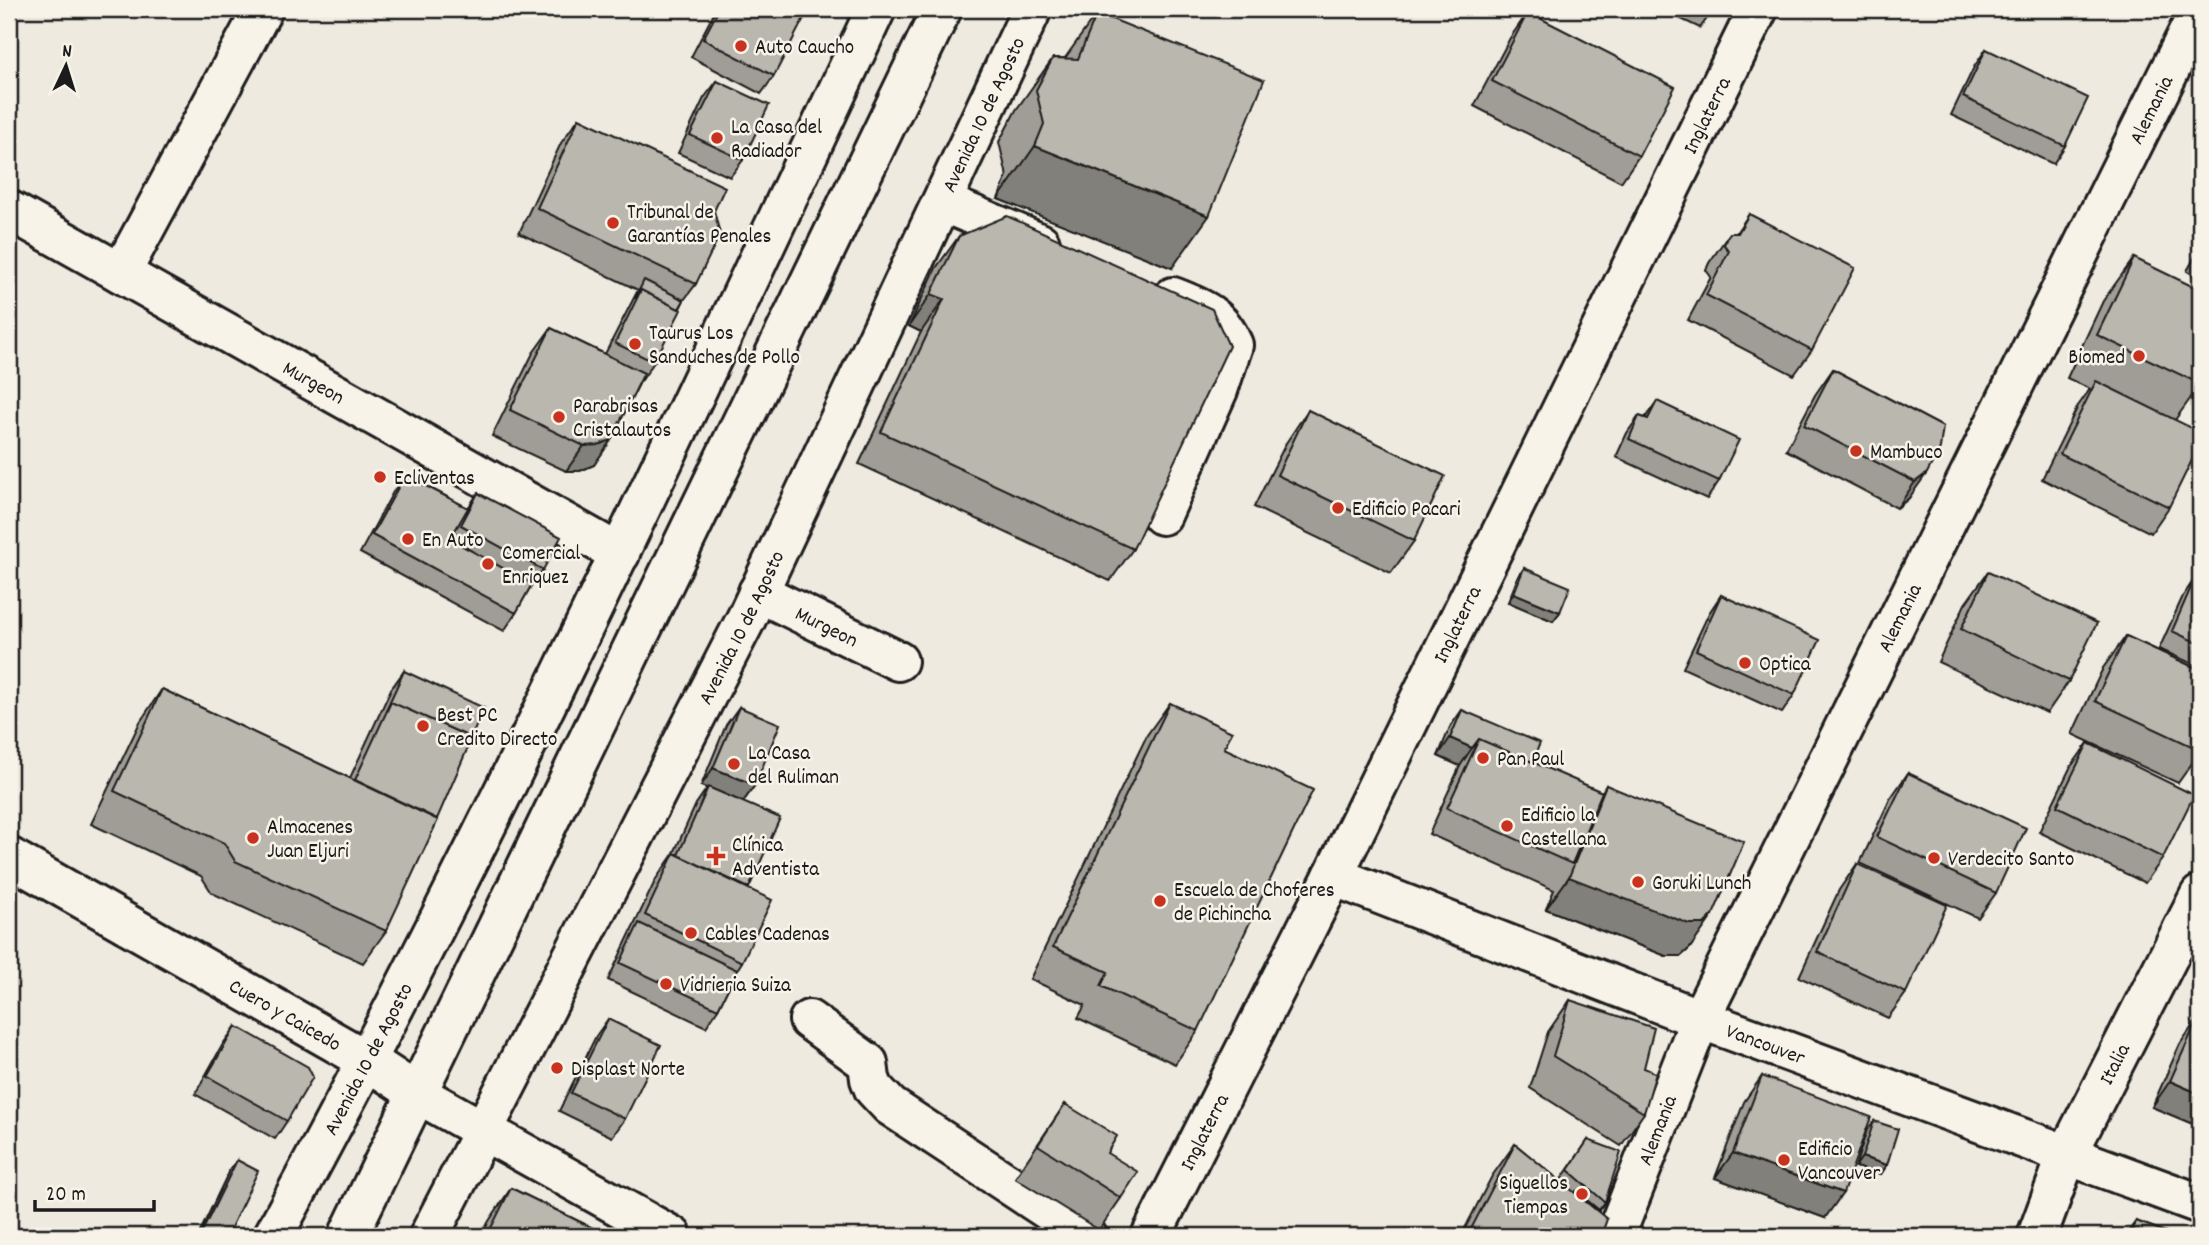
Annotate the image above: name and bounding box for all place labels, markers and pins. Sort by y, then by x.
place label: Auto Caucho [755,34,854,64]
marker: Auto Caucho [733,38,749,54]
place label: La Casa del Radiador [731,114,822,168]
marker: La Casa del Radiador [709,130,725,146]
place label: Tribunal de Garantías Penales [627,199,771,253]
marker: Tribunal de Garantías Penales [605,215,621,231]
place label: Taurus Los Sanduches de Pollo [649,320,800,374]
marker: Taurus Los Sanduches de Pollo [627,336,643,352]
place label: Biomed [2068,344,2125,374]
marker: Biomed [2131,348,2147,364]
place label: Parabrisas Cristalautos [573,393,671,447]
marker: Parabrisas Cristalautos [551,409,567,425]
place label: Mambuco [1870,439,1943,469]
marker: Mambuco [1848,443,1864,459]
place label: Ecliventas [394,465,475,495]
marker: Ecliventas [372,469,388,485]
place label: Edificio Pacari [1352,496,1461,526]
marker: Edificio Pacari [1330,500,1346,516]
place label: En Auto [422,527,484,557]
marker: En Auto [400,531,416,547]
place label: Comercial Enriquez [502,540,580,594]
marker: Comercial Enriquez [480,556,496,572]
place label: Optica [1759,651,1812,681]
marker: Optica [1737,655,1753,671]
place label: Best PC Credito Directo [437,702,557,756]
marker: Best PC Credito Directo [415,718,431,734]
place label: La Casa del Ruliman [748,740,839,794]
place label: Pan Paul [1497,746,1564,776]
marker: Pan Paul [1475,750,1491,766]
marker: La Casa del Ruliman [726,756,742,772]
place label: Edificio la Castellana [1521,802,1608,856]
place label: Almacenes Juan Eljuri [267,814,353,868]
marker: Edificio la Castellana [1499,818,1515,834]
marker: Almacenes Juan Eljuri [245,830,261,846]
place label: Clínica Adventista [732,832,820,886]
marker: Clínica Adventista [706,846,726,866]
place label: Verdecito Santo [1948,846,2074,876]
marker: Verdecito Santo [1926,850,1942,866]
place label: Goruki Lunch [1652,870,1751,900]
marker: Goruki Lunch [1630,874,1646,890]
place label: Escuela de Choferes de Pichincha [1174,877,1335,931]
marker: Escuela de Choferes de Pichincha [1152,893,1168,909]
place label: Cables Cadenas [705,921,830,951]
marker: Cables Cadenas [683,925,699,941]
place label: Vidrieria Suiza [680,972,792,1002]
marker: Vidrieria Suiza [658,976,674,992]
place label: Displast Norte [571,1056,685,1086]
marker: Displast Norte [549,1060,565,1076]
place label: Edificio Vancouver [1798,1136,1880,1190]
marker: Edificio Vancouver [1776,1152,1792,1168]
place label: Siguellos Tiempas [1499,1170,1568,1224]
marker: Siguellos Tiempas [1574,1186,1590,1202]

